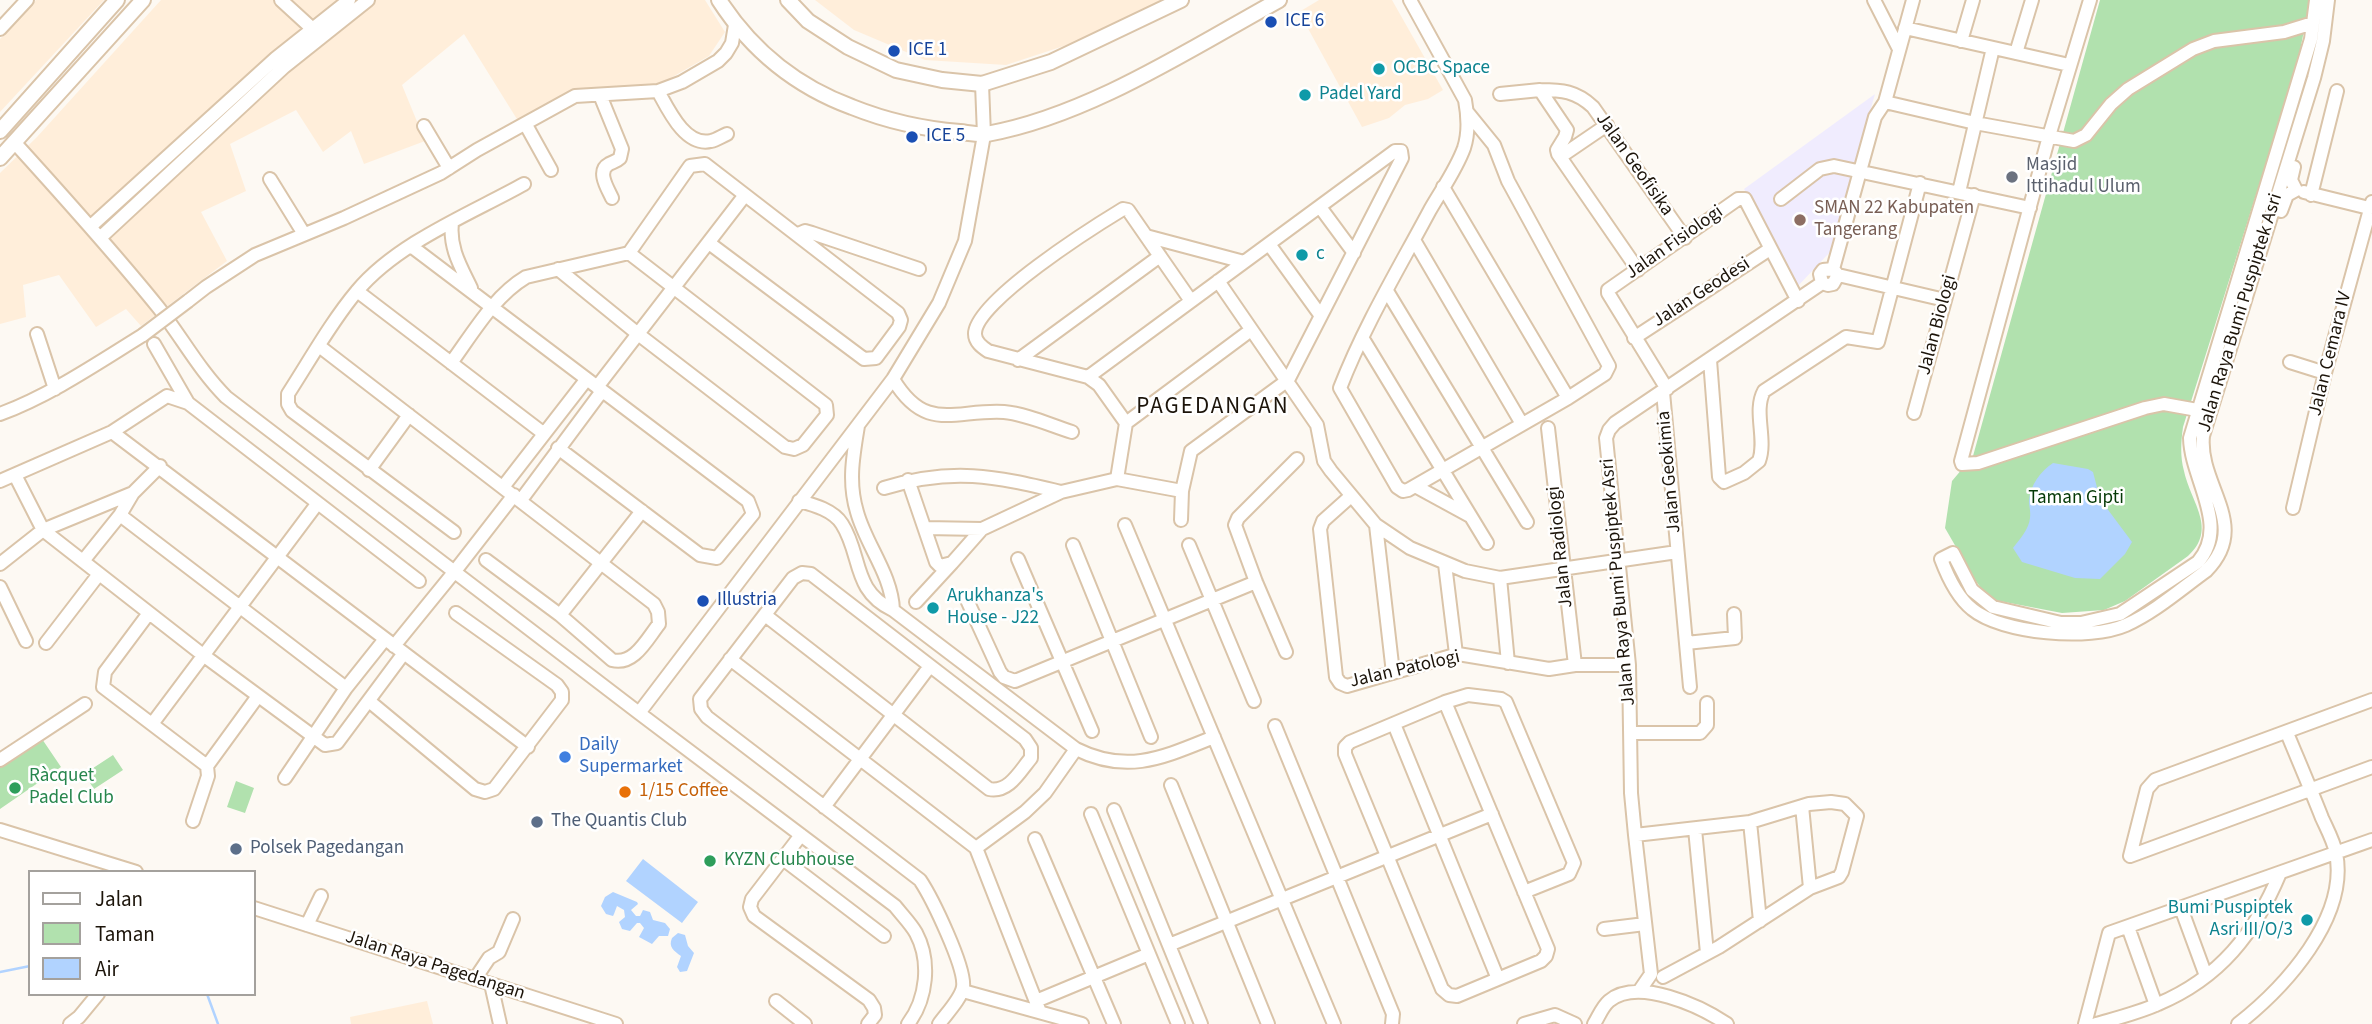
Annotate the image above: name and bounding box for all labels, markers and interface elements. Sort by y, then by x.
place label: ICE 6 [1285,11,1324,33]
marker: ICE 6 [1263,14,1279,30]
place label: ICE 1 [908,40,947,62]
marker: ICE 1 [886,43,902,59]
place label: OCBC Space [1393,58,1490,80]
marker: OCBC Space [1371,61,1387,77]
place label: Padel Yard [1319,84,1401,106]
marker: Padel Yard [1297,87,1313,103]
street label: Jalan Geofisika [1590,109,1678,221]
place label: ICE 5 [926,126,965,148]
marker: ICE 5 [904,129,920,145]
place label: Masjid Ittihadul Ulum [2026,155,2141,199]
marker: Masjid Ittihadul Ulum [2004,169,2020,185]
street label: Jalan Raya Bumi Puspiptek Asri [2194,191,2288,435]
place label: SMAN 22 Kabupaten Tangerang [1814,198,1974,242]
street label: Jalan Fisiologi [1622,201,1728,285]
marker: SMAN 22 Kabupaten Tangerang [1792,212,1808,228]
place label: c [1316,244,1325,266]
marker: c [1294,247,1310,263]
street label: Jalan Geodesi [1649,253,1755,333]
street label: Jalan Biologi [1914,272,1962,378]
street label: Jalan Cemara IV [2305,290,2357,418]
district label: PAGEDANGAN [1138,394,1288,422]
street label: Jalan Geokimia [1653,410,1687,534]
street label: Jalan Raya Bumi Puspiptek Asri [1597,457,1641,707]
street label: Jalan Radiologi [1543,485,1579,609]
park label: Taman Gipti [2028,488,2124,510]
place label: Arukhanza's House - J22 [947,586,1043,630]
place label: Illustria [717,590,777,612]
marker: Illustria [695,593,711,609]
marker: Arukhanza's House - J22 [925,600,941,616]
street label: Jalan Patologi [1348,646,1462,694]
place label: Daily Supermarket [579,735,683,779]
marker: Daily Supermarket [557,749,573,765]
place label: Ràcquet Padel Club [29,766,114,810]
marker: Ràcquet Padel Club [7,780,23,796]
place label: 1/15 Coffee [639,781,729,803]
marker: 1/15 Coffee [617,784,633,800]
place label: The Quantis Club [551,811,687,833]
marker: The Quantis Club [529,814,545,830]
place label: Polsek Pagedangan [250,838,404,860]
marker: Polsek Pagedangan [228,841,244,857]
place label: KYZN Clubhouse [724,850,854,872]
marker: KYZN Clubhouse [702,853,718,869]
legend [28,870,256,996]
text: Jalan [95,884,143,914]
place label: Bumi Puspiptek Asri III/O/3 [2168,898,2293,942]
marker: Bumi Puspiptek Asri III/O/3 [2299,912,2315,928]
text: Taman [95,919,155,949]
street label: Jalan Raya Pagedangan [342,926,528,1006]
text: Air [95,954,119,984]

